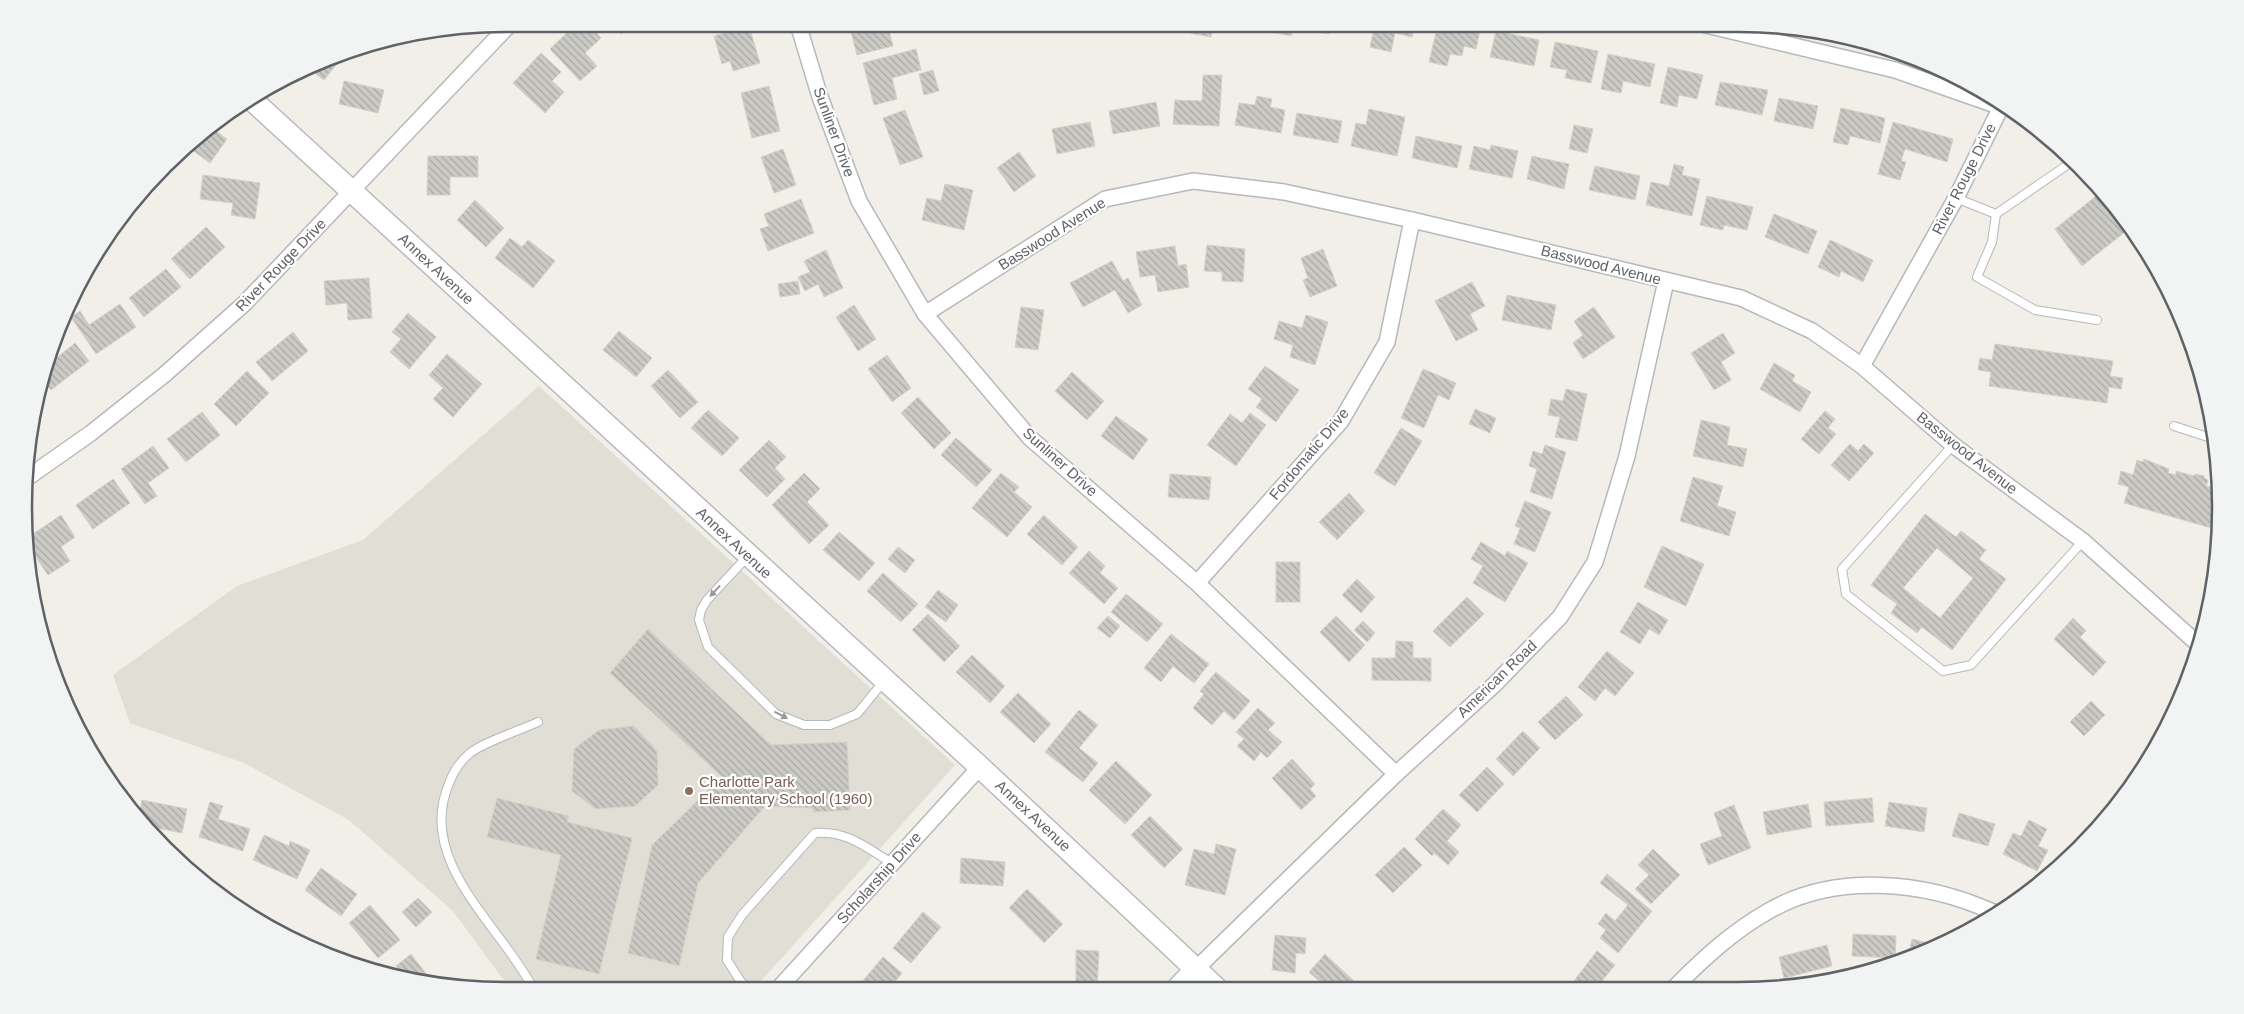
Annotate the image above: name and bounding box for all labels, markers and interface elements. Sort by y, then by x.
street label: Sunliner Drive [810,85,859,179]
street label: River Rouge Drive [1928,120,1999,237]
street label: Basswood Avenue [995,194,1108,273]
street label: River Rouge Drive [232,215,329,315]
street label: Annex Avenue [395,230,477,308]
street label: Basswood Avenue [1539,241,1663,288]
street label: Fordomatic Drive [1265,404,1352,503]
street label: Basswood Avenue [1914,408,2021,497]
street label: Sunliner Drive [1020,424,1101,499]
street label: Annex Avenue [693,504,775,582]
one-way arrow [709,585,721,597]
street label: American Road [1454,637,1540,721]
one-way arrow [773,711,788,719]
place label: Charlotte Park Elementary School (1960) [699,773,872,807]
street label: Annex Avenue [992,777,1074,855]
marker: Charlotte Park Elementary School (1960) [683,785,695,797]
street label: Scholarship Drive [833,828,924,927]

